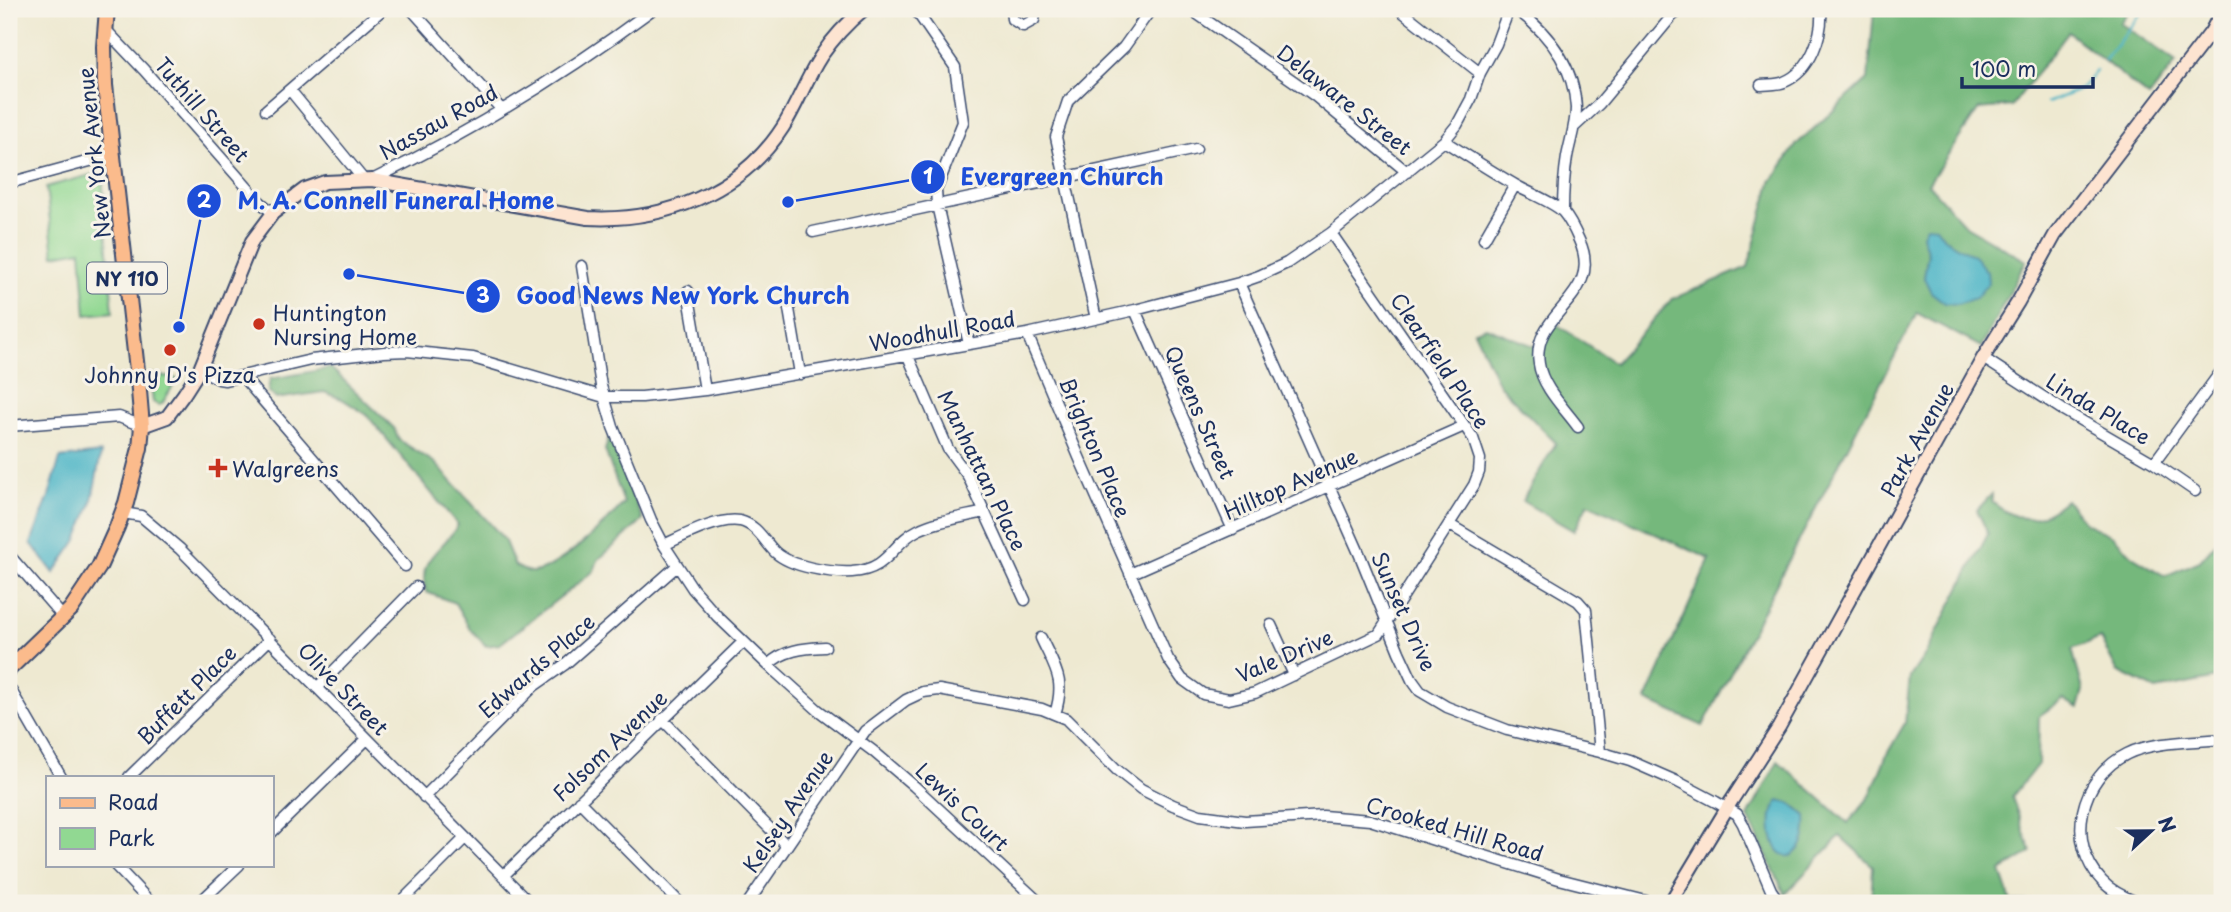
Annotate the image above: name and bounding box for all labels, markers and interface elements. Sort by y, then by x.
street label: Delaware Street [1271,36,1419,162]
scale bar [1962,46,2093,90]
street label: Tuthill Street [148,49,258,169]
text: 100 m [1972,52,2036,84]
street label: New York Avenue [68,66,118,240]
street label: Nassau Road [373,75,503,167]
callout: Evergreen Church [910,155,1179,199]
text: Evergreen Church [960,158,1164,193]
text: 1 [923,159,933,191]
callout: M. A. Connell Funeral Home [187,179,571,223]
text: M. A. Connell Funeral Home [238,182,555,217]
text: 2 [197,183,212,215]
road number: NY 110 [87,262,167,294]
callout: Good News New York Church [466,274,865,318]
text: Good News New York Church [516,277,850,312]
text: 3 [476,278,490,310]
street label: Clearfield Place [1383,285,1499,435]
place label: Huntington Nursing Home [273,296,417,352]
street label: Woodhull Road [866,301,1018,359]
marker: Huntington Nursing Home [251,316,267,332]
street label: Queens Street [1157,340,1245,484]
marker: Johnny D's Pizza [162,342,178,358]
place label: Johnny D's Pizza [84,358,256,390]
street label: Linda Place [2041,364,2157,452]
street label: Brighton Place [1052,372,1140,522]
street label: Park Avenue [1871,376,1961,502]
street label: Manhattan Place [930,384,1036,556]
street label: Hilltop Avenue [1218,439,1362,527]
place label: Walgreens [232,452,339,484]
marker: Walgreens [210,460,226,476]
street label: Sunset Drive [1364,546,1446,676]
street label: Edwards Place [471,605,601,725]
street label: Vale Drive [1230,620,1338,690]
street label: Olive Street [291,634,397,742]
street label: Buffett Place [129,637,243,751]
street label: Folsom Avenue [544,682,674,808]
street label: Kelsey Avenue [734,743,840,879]
street label: Lewis Court [909,754,1017,858]
legend [46,776,273,866]
text: Road [108,785,159,817]
street label: Crooked Hill Road [1362,787,1548,869]
north arrow [2116,796,2186,866]
text: N [2152,812,2183,836]
text: Park [108,821,155,853]

